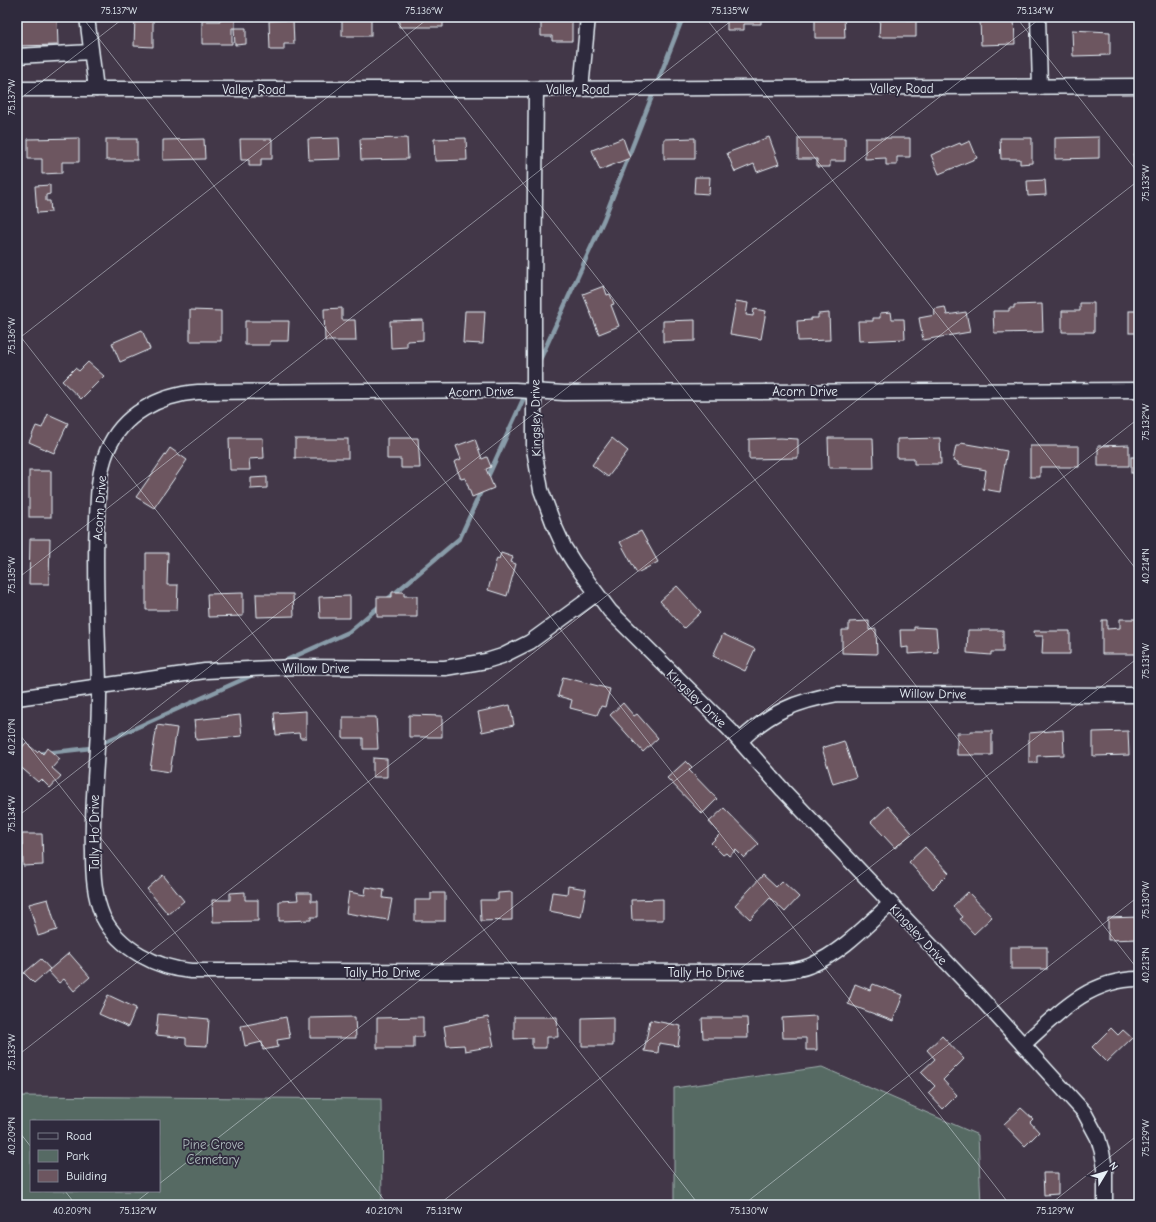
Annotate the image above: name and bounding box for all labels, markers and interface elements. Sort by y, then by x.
text: 75.137°W [101,5,138,17]
text: 75.136°W [405,5,443,17]
text: 75.135°W [711,5,749,17]
text: 75.134°W [1017,5,1054,17]
text: 75.137°W [6,78,18,115]
street label: Valley Road [870,81,934,96]
street label: Valley Road [222,82,286,97]
street label: Valley Road [546,82,610,97]
text: 75.133°W [1140,164,1152,201]
text: 75.136°W [6,317,18,355]
street label: Kingsley Drive [527,379,544,457]
street label: Acorn Drive [448,383,514,400]
street label: Acorn Drive [772,384,838,399]
text: 75.132°W [1140,403,1152,441]
street label: Acorn Drive [90,474,109,541]
text: 40.214°N [1140,548,1152,584]
text: 75.135°W [6,556,18,594]
text: 75.131°W [1140,643,1152,679]
street label: Willow Drive [283,661,350,676]
street label: Kingsley Drive [664,666,730,731]
street label: Willow Drive [899,685,967,702]
text: 40.210°N [6,719,18,755]
street label: Tally Ho Drive [87,794,102,871]
text: 75.134°W [6,795,18,832]
text: 75.130°W [1140,881,1152,919]
street label: Kingsley Drive [887,901,951,968]
text: 40.213°N [1140,947,1152,983]
street label: Tally Ho Drive [344,965,421,980]
street label: Tally Ho Drive [668,965,745,980]
text: 75.133°W [6,1033,18,1070]
text: 40.209°N [6,1117,18,1155]
text: 75.129°W [1140,1119,1152,1157]
legend [30,1120,160,1192]
text: Road [66,1129,92,1143]
park label: Pine Grove Cemetary [183,1137,244,1167]
text: Park [66,1149,89,1163]
north arrow [1086,1152,1126,1192]
text: N [1106,1159,1121,1173]
text: Building [66,1169,107,1183]
text: 40.209°N [53,1205,91,1217]
text: 75.132°W [119,1205,157,1217]
text: 40.210°N [366,1205,402,1217]
text: 75.131°W [426,1205,462,1217]
text: 75.130°W [730,1205,768,1217]
text: 75.129°W [1036,1205,1074,1217]

